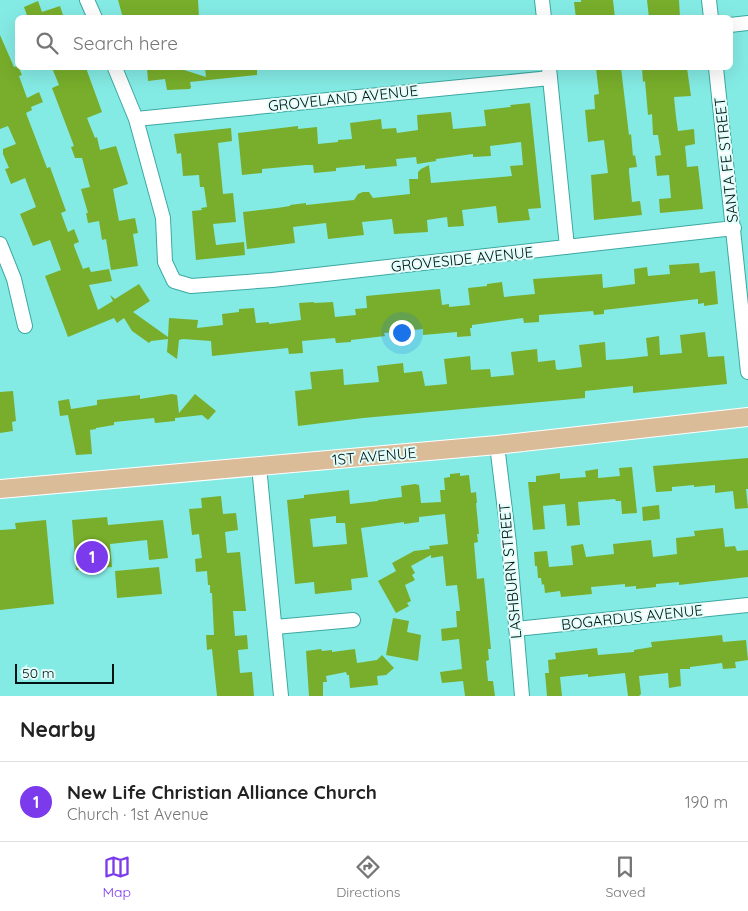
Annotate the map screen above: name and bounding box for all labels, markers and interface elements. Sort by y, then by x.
search box [15,15,733,70]
icon: search [33,29,61,57]
text: Search here [73,31,178,55]
street label: GROVELAND AVENUE [267,81,419,115]
street label: SANTA FE STREET [710,96,742,224]
street label: GROVESIDE AVENUE [390,242,534,276]
your location [389,320,415,346]
street label: 1ST AVENUE [331,443,417,469]
street label: LASHBURN STREET [495,502,525,640]
pin: 1 [76,538,108,576]
street label: BOGARDUS AVENUE [560,600,704,634]
scale bar [15,661,114,684]
text: 50 m [22,664,55,682]
text: Nearby [20,716,96,742]
text: New Life Christian Alliance Church [67,780,377,804]
text: 1 [33,792,39,812]
text: 190 m [685,792,728,812]
text: Church · 1st Avenue [67,804,209,824]
tab: Map [103,853,131,901]
tab: Directions [336,853,400,901]
tab: Saved [605,853,645,901]

